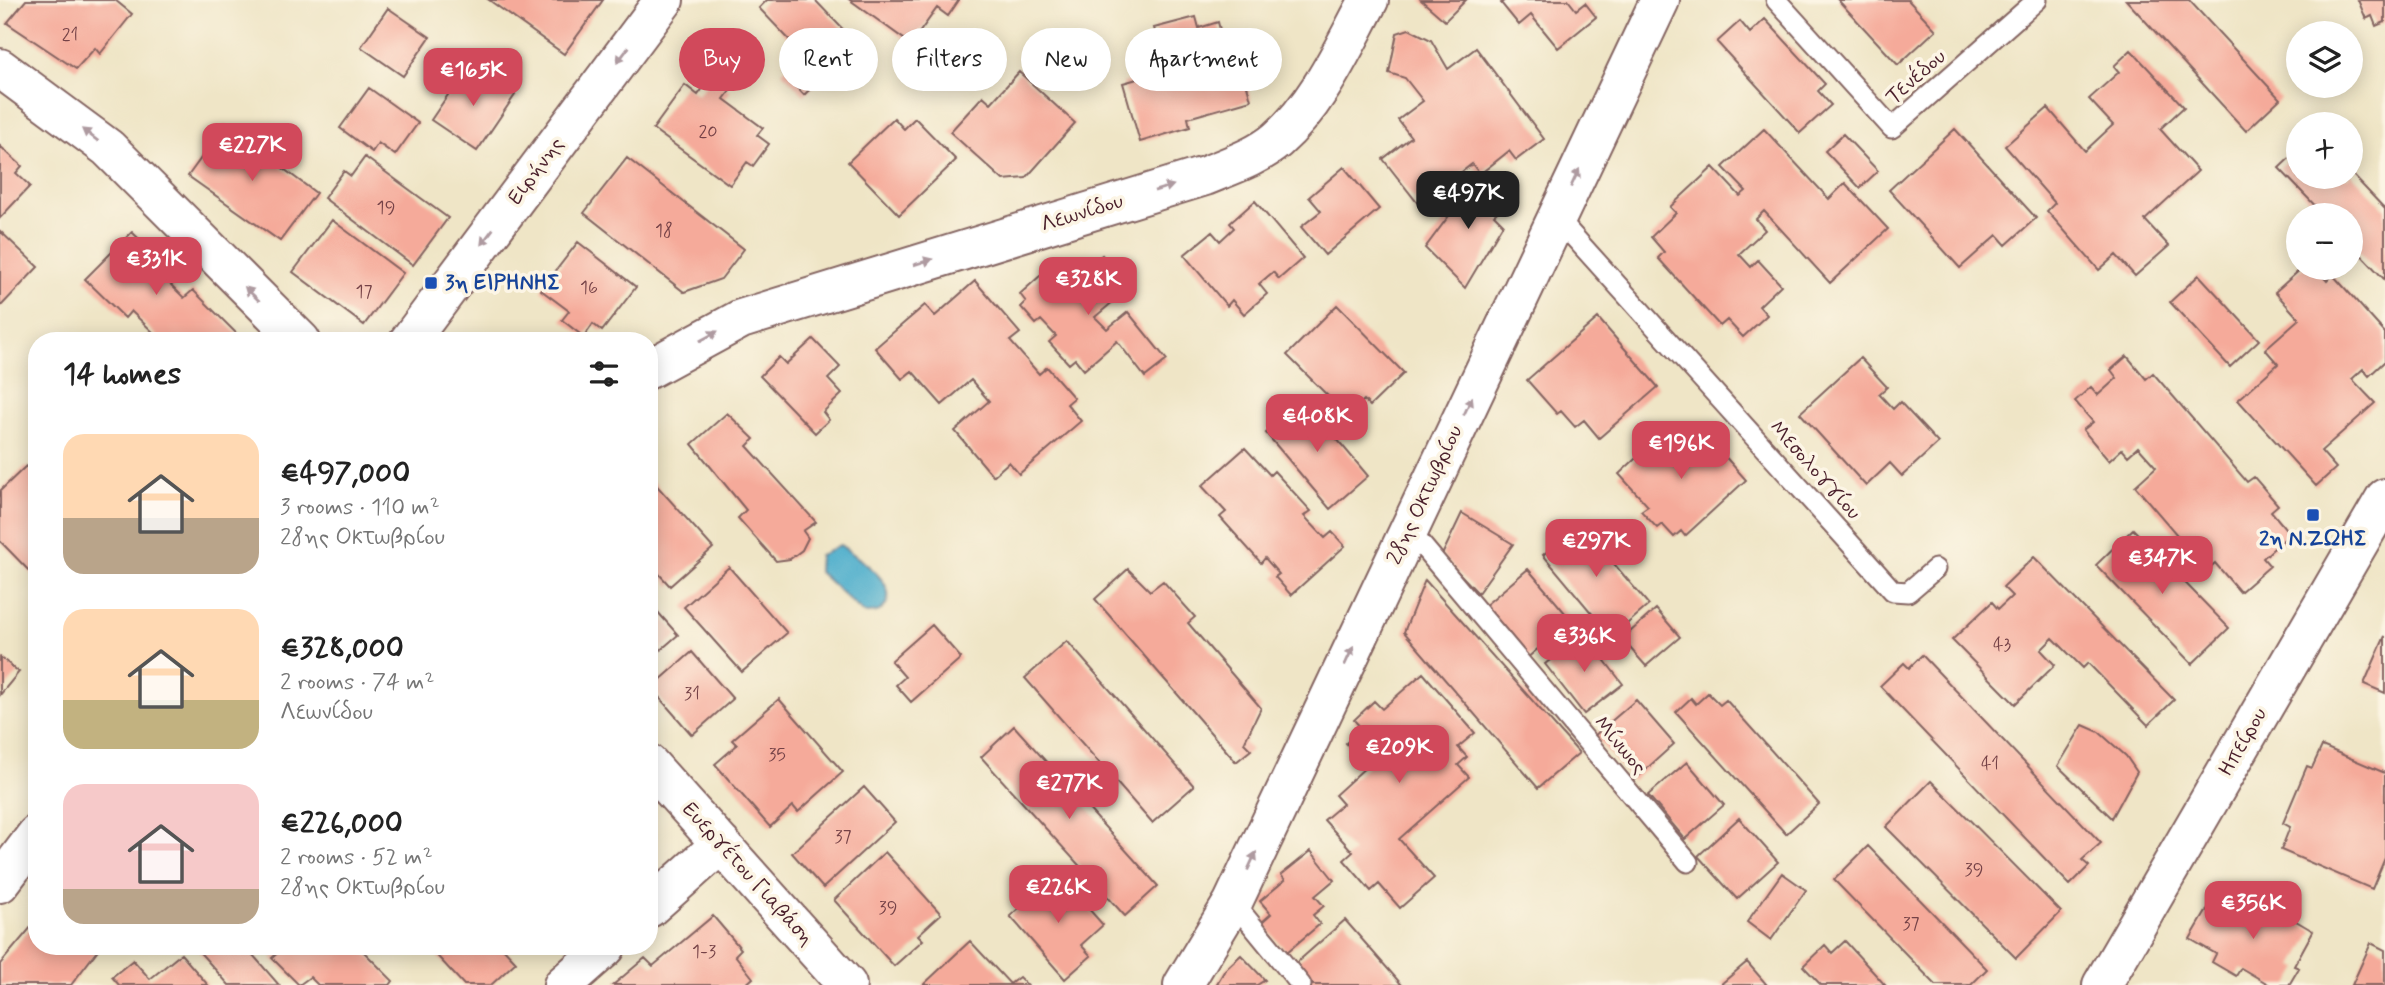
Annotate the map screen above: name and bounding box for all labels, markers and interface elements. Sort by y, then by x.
map controls [2286,21,2363,280]
button: layers [2286,21,2363,98]
house number: 21 [62,23,78,47]
chip: Buy [679,28,765,91]
chip: Rent [779,28,878,91]
chip: Filters [892,28,1007,91]
chip: New [1021,28,1111,91]
chip: Apartment [1125,28,1282,91]
street label: Τενέδου [1879,42,1952,111]
one-way arrow [616,46,630,64]
pin: €165K [424,48,522,108]
text: €165K [439,56,507,86]
button: + [2286,112,2363,189]
house number: 20 [698,120,718,144]
pin: €227K [203,124,301,183]
one-way arrow [81,128,99,142]
text: €227K [218,131,286,161]
street label: Ειρήνης [501,132,571,210]
one-way arrow [1570,168,1581,188]
pin: €497K [1419,172,1517,231]
text: €497K [1432,179,1504,209]
one-way arrow [1154,183,1175,193]
street label: Λεωνίδου [1037,187,1127,239]
house number: 19 [377,196,395,220]
button: − [2286,203,2363,280]
house number: 18 [655,219,673,243]
one-way arrow [480,228,494,246]
pin: €331K [107,238,205,297]
text: €331K [126,245,186,275]
one-way arrow [913,256,934,266]
pin: €328K [1039,258,1137,317]
text: €328K [1055,265,1121,295]
place label: 3η ΕΙΡΗΝΗΣ [445,269,560,297]
marker: 3η ΕΙΡΗΝΗΣ [423,275,439,291]
house number: 16 [580,276,598,300]
house number: 17 [355,280,373,304]
one-way arrow [244,285,261,302]
one-way arrow [699,330,719,342]
text: 14 homes [63,355,181,394]
icon: filters [585,355,623,393]
pin: €408K [1268,394,1366,454]
one-way arrow [1462,396,1473,416]
text: €408K [1282,402,1352,432]
street label: Μεσολογγίου [1763,414,1867,526]
street label: 28ης Οκτωβρίου [1380,421,1470,569]
pin: €196K [1632,421,1730,481]
text: €196K [1648,429,1714,459]
text: €497,000 [280,454,410,493]
icon: home [119,462,203,546]
text: 3 rooms · 110 m² [280,493,440,523]
marker: 2η Ν.ΖΩΗΣ [2305,507,2321,523]
pin: €297K [1547,520,1645,579]
text: 28ης Οκτωβρίου [280,523,445,553]
place label: 2η Ν.ΖΩΗΣ [2259,525,2367,553]
text: €297K [1561,527,1631,557]
pin: €347K [2113,536,2211,596]
text: €347K [2128,544,2196,574]
pin: €336K [1535,614,1633,674]
text: €336K [1553,622,1615,652]
text: €328,000 [280,629,404,668]
house number: 43 [1993,633,2011,657]
icon: home [119,637,203,721]
one-way arrow [1344,646,1355,666]
text: 2 rooms · 74 m² [280,668,435,698]
house number: 31 [684,682,700,706]
text: Λεωνίδου [280,698,373,728]
street label: Ηπείρου [2212,702,2274,782]
street label: Μίνωος [1587,710,1653,780]
pin: €209K [1350,726,1448,785]
text: €209K [1365,733,1433,763]
house number: 35 [768,743,786,767]
house number: 41 [1981,752,1999,776]
pin: €277K [1020,762,1118,821]
text: €277K [1036,769,1103,799]
street label: Ευεργέτου Γιαβάση [676,795,821,952]
text: €226,000 [280,804,403,843]
icon: home [119,812,203,896]
house number: 37 [834,825,852,849]
text: 2 rooms · 52 m² [280,843,433,873]
one-way arrow [1246,851,1258,871]
house number: 39 [1965,858,1983,882]
pin: €226K [1009,866,1107,925]
text: 28ης Οκτωβρίου [280,873,445,903]
text: €226K [1025,873,1091,903]
pin: €356K [2204,881,2302,941]
text: €356K [2221,889,2285,919]
house number: 39 [879,896,897,920]
house number: 37 [1902,912,1920,936]
house number: 1-3 [692,940,716,964]

